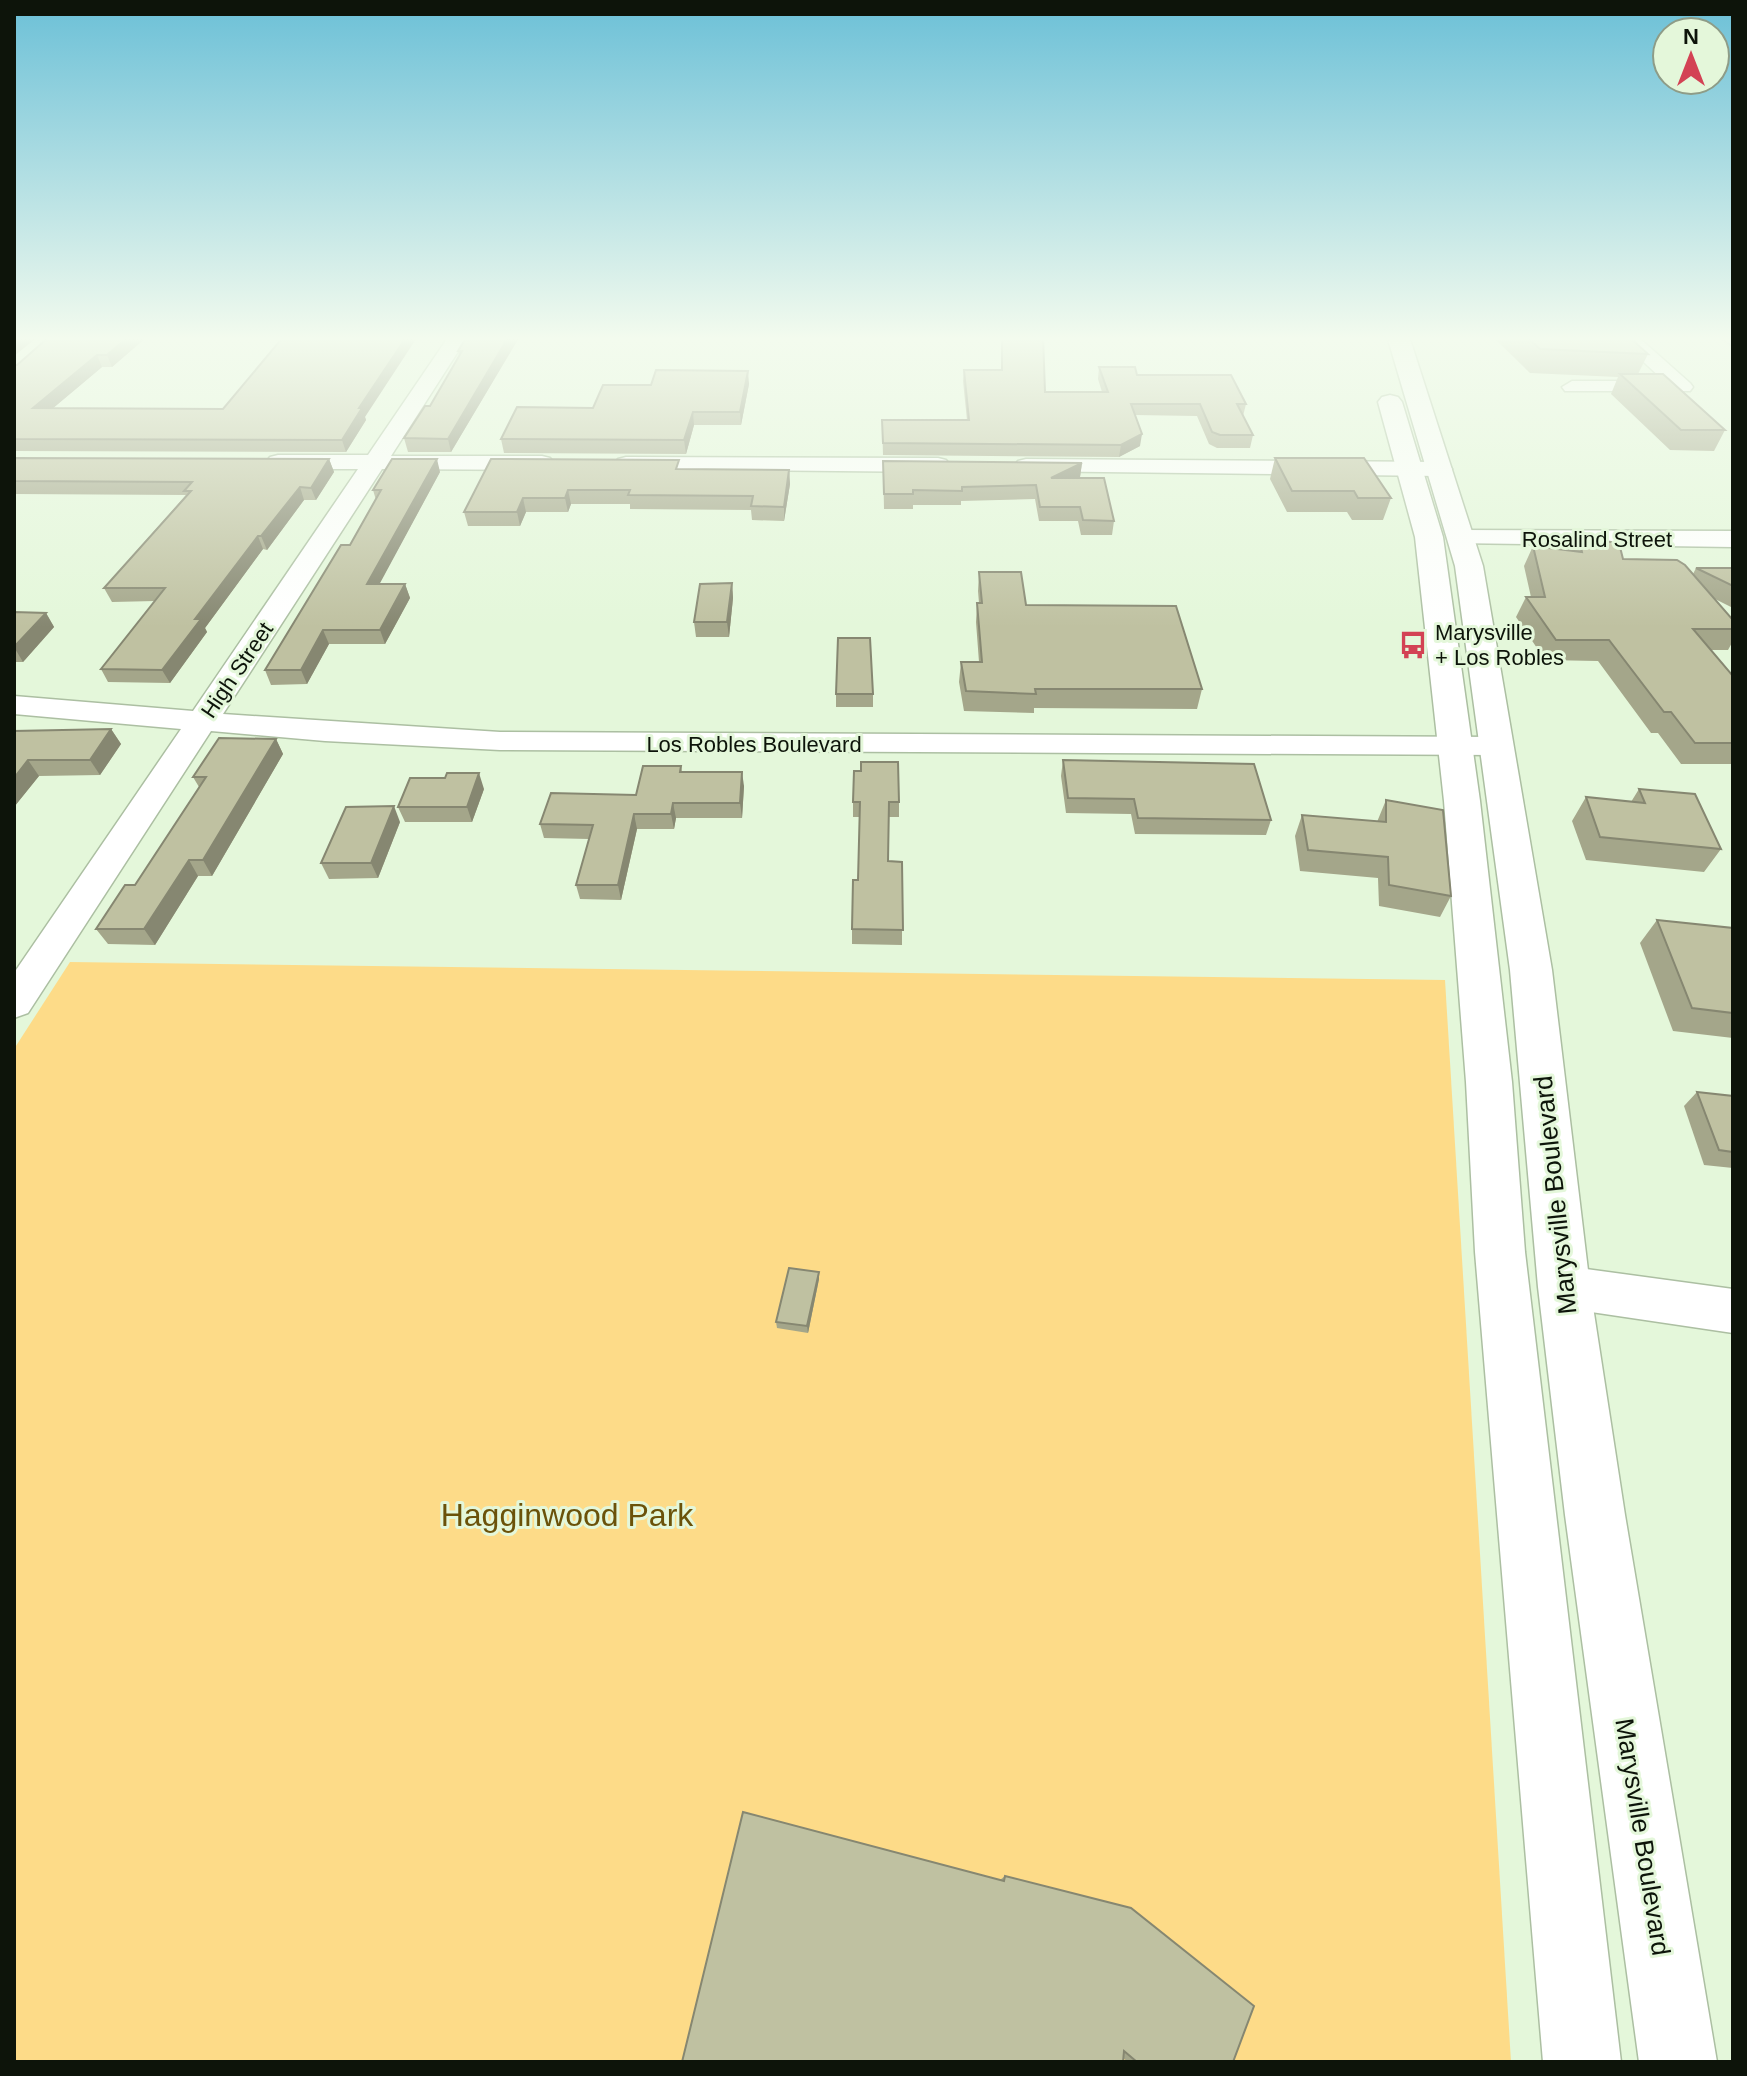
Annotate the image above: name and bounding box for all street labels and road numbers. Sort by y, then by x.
street label: Rosalind Street [1522,527,1672,552]
street label: High Street [196,617,278,723]
street label: Los Robles Boulevard [646,732,862,757]
street label: Marysville Boulevard [1528,1074,1582,1316]
street label: Marysville Boulevard [1609,1716,1677,1958]

